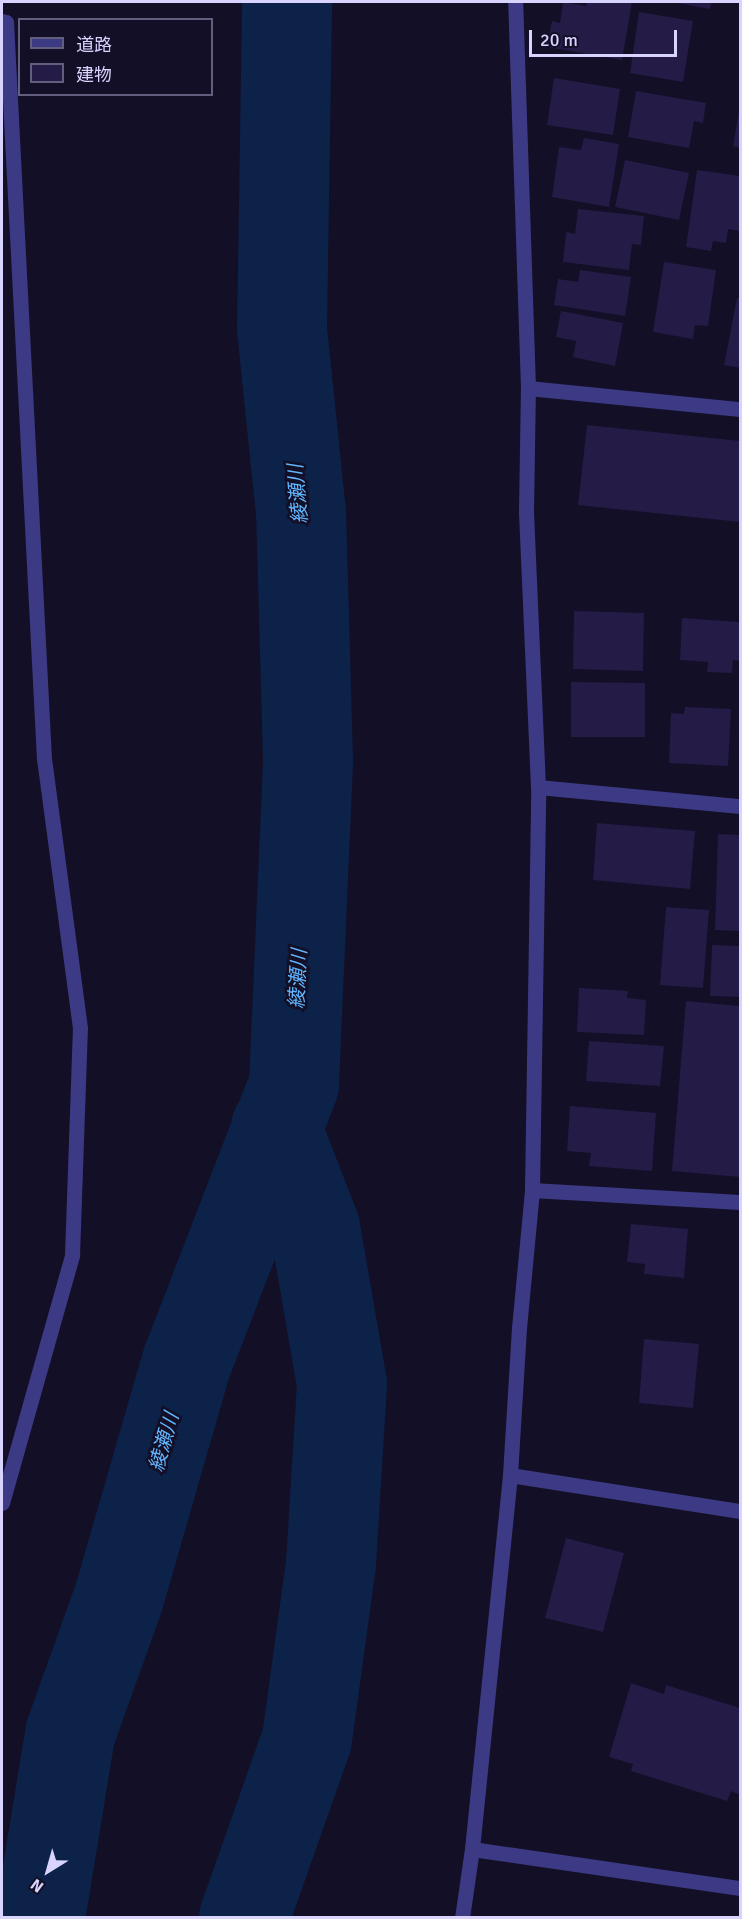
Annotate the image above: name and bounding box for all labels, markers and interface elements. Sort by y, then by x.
legend [18,18,213,96]
scale bar [532,18,680,56]
text: 20 m [540,29,578,51]
text: 道路 [76,34,112,56]
text: 建物 [76,64,112,86]
water label: 綾瀬川 [283,463,313,525]
water label: 綾瀬川 [284,948,312,1010]
water label: 綾瀬川 [144,1410,184,1474]
north arrow [18,1841,78,1901]
text: N [27,1874,48,1897]

